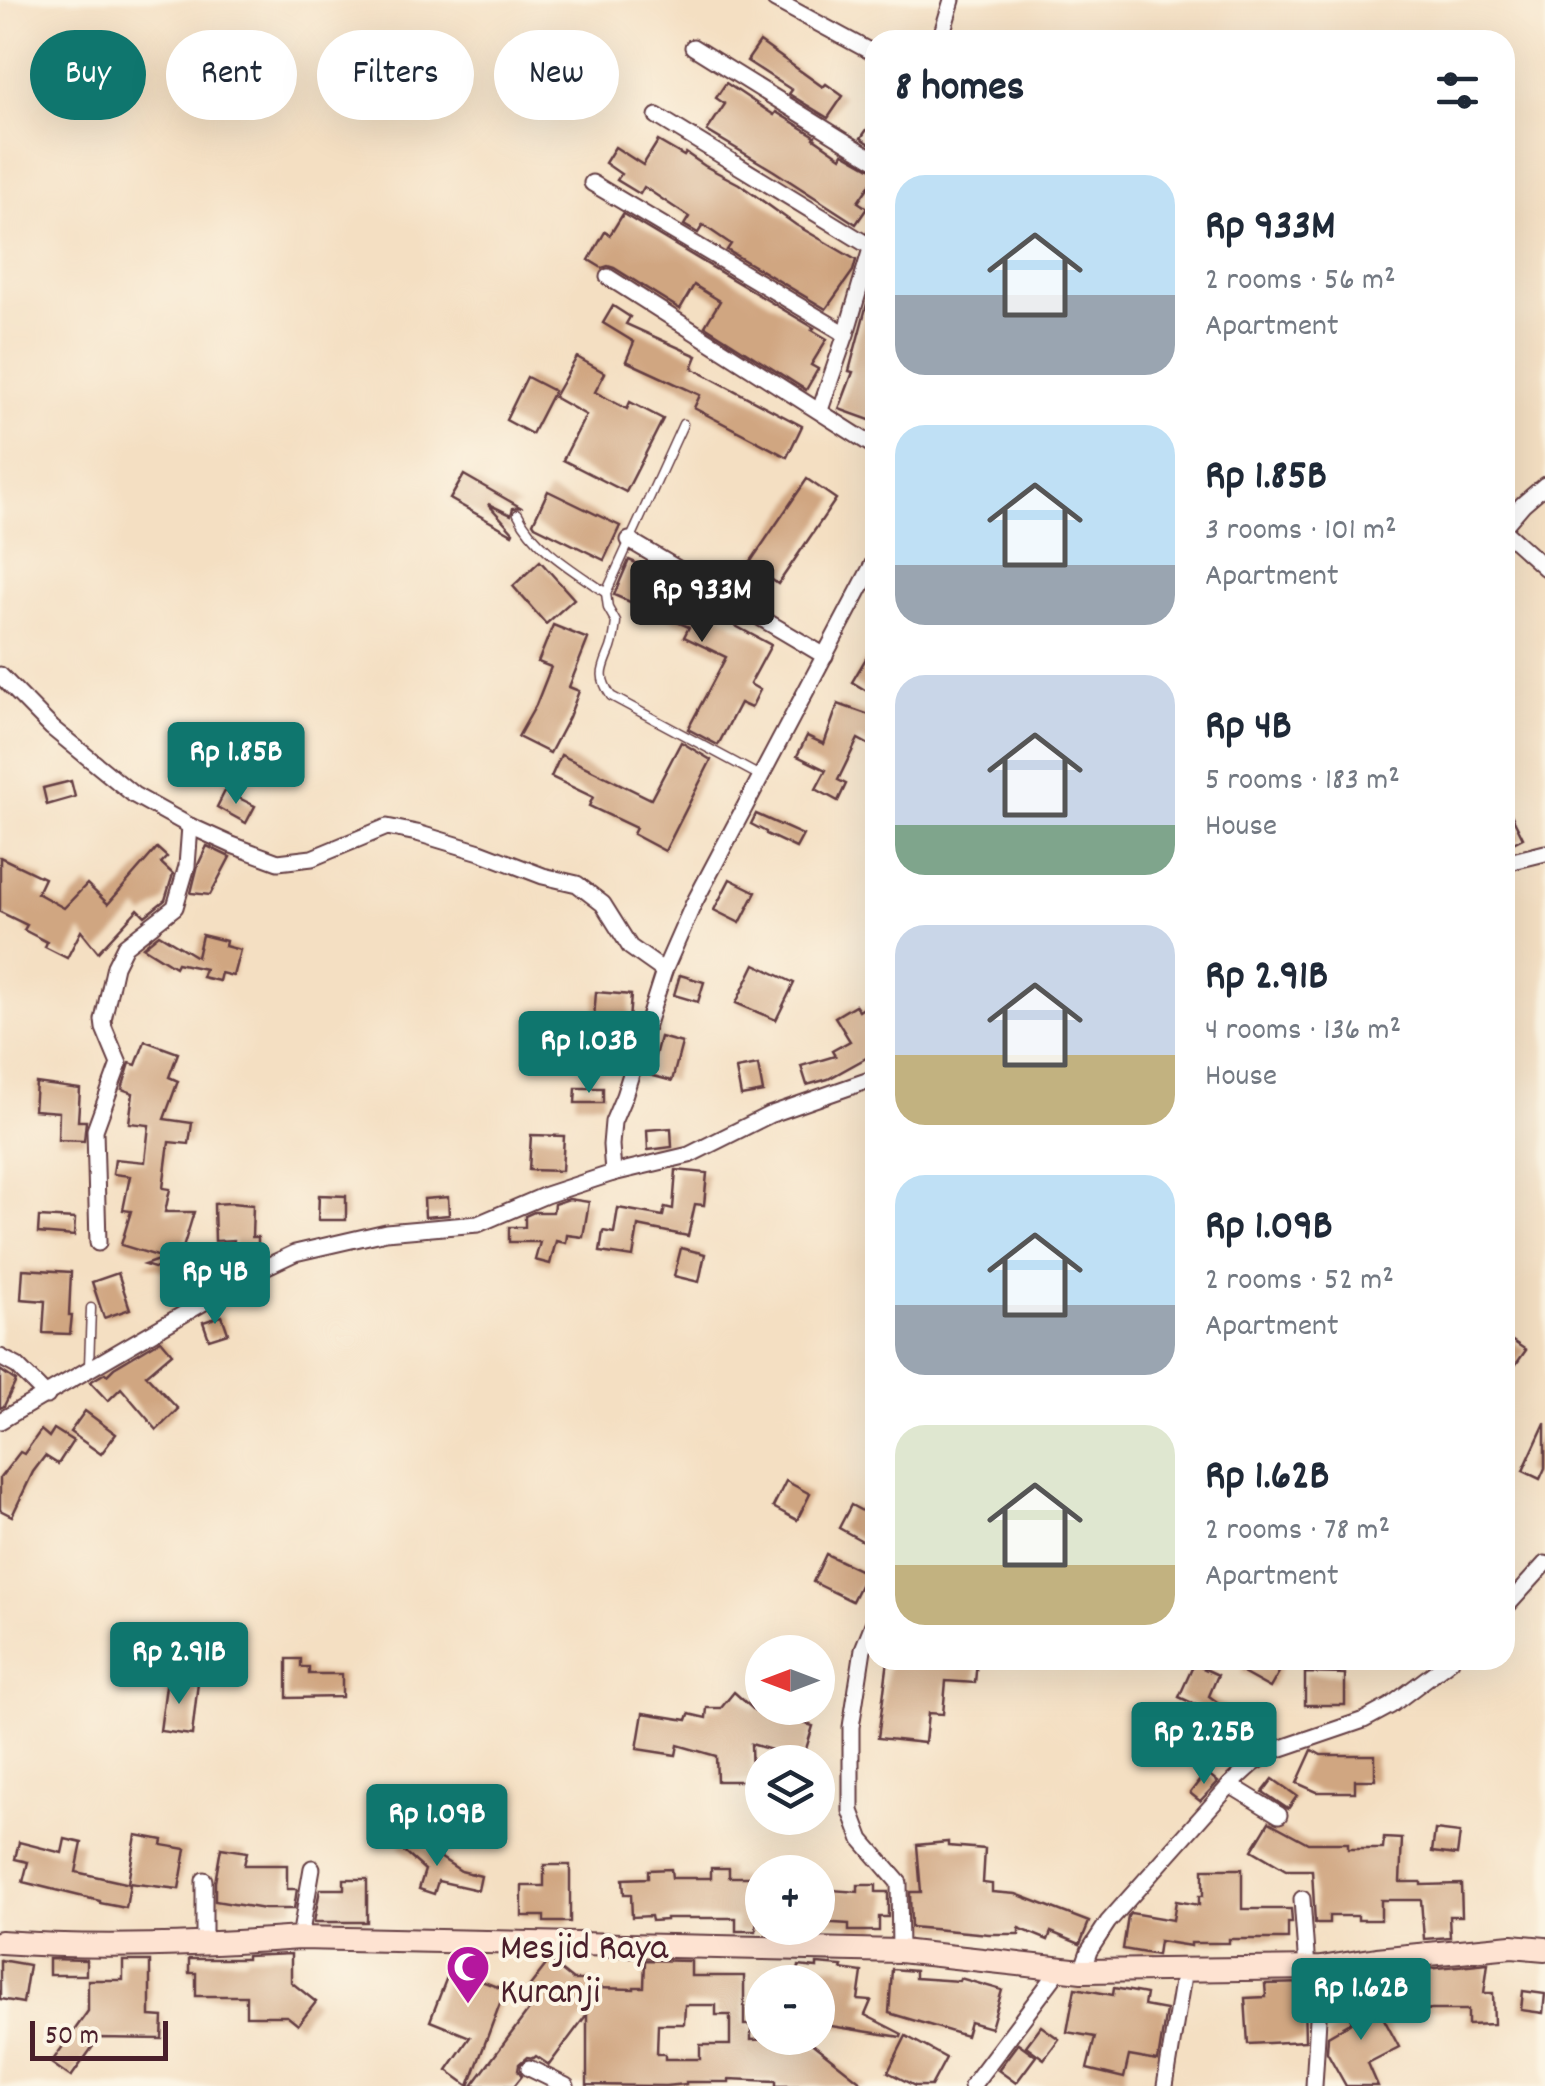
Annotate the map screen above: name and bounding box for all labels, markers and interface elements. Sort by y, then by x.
chip: Buy [30,30,146,120]
chip: Rent [166,30,297,120]
chip: Filters [317,30,474,120]
chip: New [494,30,619,120]
text: 8 homes [895,60,1024,120]
icon: filters [1430,63,1485,118]
text: Rp 933M [1205,199,1336,259]
icon: home [975,215,1095,335]
text: 2 rooms · 56 m² [1205,259,1396,305]
text: Apartment [1205,305,1339,351]
text: Rp 1.85B [1205,449,1327,509]
icon: home [975,465,1095,585]
text: 3 rooms · 101 m² [1205,509,1397,555]
text: Apartment [1205,555,1339,601]
pin: Rp 933M [610,560,794,645]
text: Rp 933M [652,569,752,615]
text: Rp 4B [1205,699,1292,759]
icon: home [975,715,1095,835]
pin: Rp 1.85B [133,722,339,807]
text: Rp 1.85B [190,731,282,777]
text: 5 rooms · 183 m² [1205,759,1400,805]
text: House [1205,805,1277,851]
text: Rp 2.91B [1205,949,1328,1009]
icon: home [975,965,1095,1085]
text: 4 rooms · 136 m² [1205,1009,1401,1055]
pin: Rp 1.03B [486,1011,692,1096]
text: Rp 1.03B [541,1020,637,1066]
text: House [1205,1055,1277,1101]
text: Rp 1.09B [1205,1199,1333,1259]
icon: home [975,1215,1095,1335]
pin: Rp 4B [145,1242,285,1327]
text: Rp 4B [182,1251,248,1297]
text: 2 rooms · 52 m² [1205,1259,1394,1305]
text: Apartment [1205,1305,1339,1351]
text: Rp 1.62B [1205,1449,1329,1509]
icon: home [975,1465,1095,1585]
text: 2 rooms · 78 m² [1205,1509,1390,1555]
text: Apartment [1205,1555,1339,1601]
pin: Rp 2.91B [76,1622,282,1707]
text: Rp 2.91B [132,1631,226,1677]
north arrow [745,1635,835,1725]
map controls [745,1635,835,2055]
pin: Rp 2.25B [1101,1702,1307,1787]
text: Rp 2.25B [1154,1711,1254,1757]
button: layers [745,1745,835,1835]
pin: Rp 1.09B [334,1784,540,1869]
text: Rp 1.09B [388,1793,486,1839]
button: + [745,1855,835,1945]
place label: Mesjid Raya Kuranji [500,1923,669,2022]
mosque icon: Mesjid Raya Kuranji [445,1944,491,2005]
pin: Rp 1.62B [1258,1958,1464,2043]
button: − [745,1965,835,2055]
text: Rp 1.62B [1314,1967,1408,2013]
scale bar [30,2016,168,2060]
text: 50 m [45,2018,99,2058]

